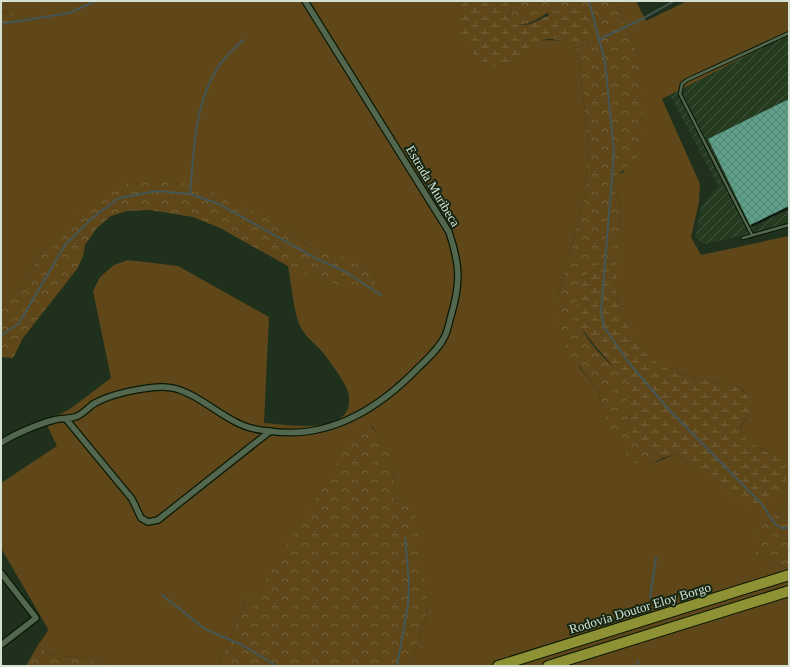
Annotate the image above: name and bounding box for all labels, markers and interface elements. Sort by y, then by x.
street label: Estrada Muribeca [403,143,463,230]
street label: Rodovia Doutor Eloy Borgo [567,579,713,637]

